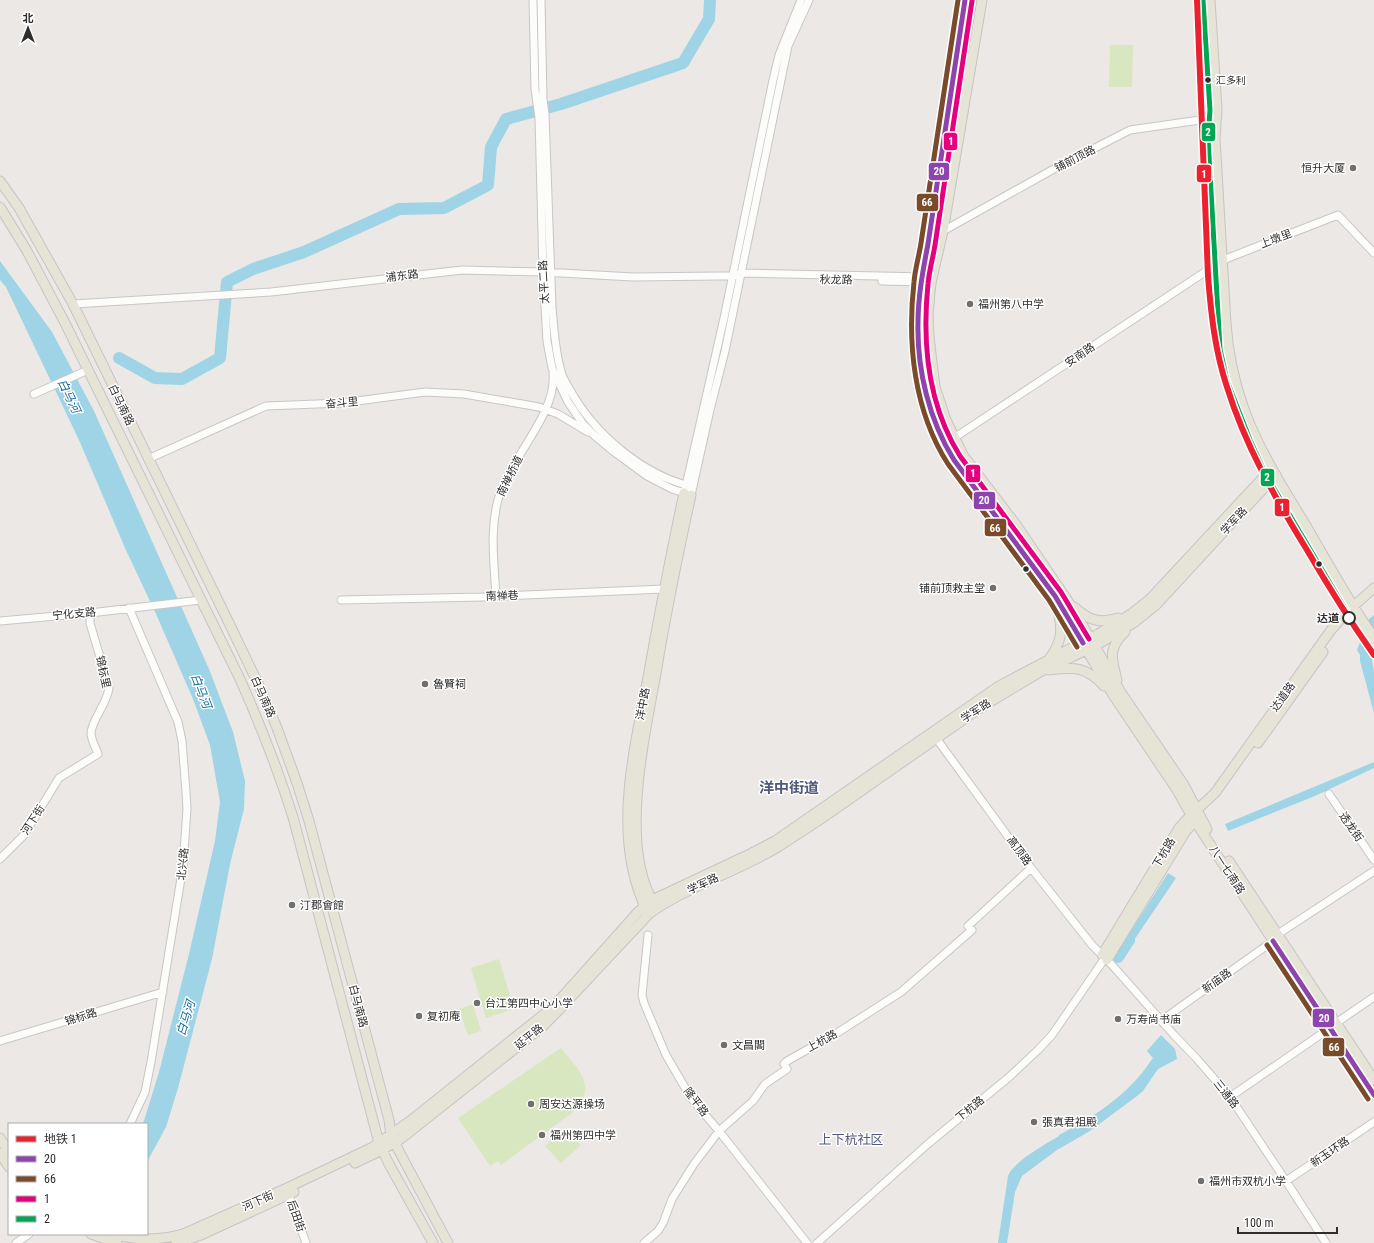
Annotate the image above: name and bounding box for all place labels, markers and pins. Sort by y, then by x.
marker: 汇多利 [1203,75,1213,85]
place label: 汇多利 [1216,75,1246,86]
place label: 恒升大厦 [1301,162,1345,175]
marker: 恒升大厦 [1348,163,1358,173]
place label: 福州第八中学 [978,298,1044,311]
marker: 福州第八中学 [965,299,975,309]
unlabelled marker [1314,559,1324,569]
unlabelled marker [1021,564,1031,574]
place label: 铺前顶救主堂 [919,582,985,595]
marker: 铺前顶救主堂 [988,583,998,593]
marker: 达道 [1342,611,1356,625]
place label: 达道 [1317,612,1339,625]
place label: 魯賢祠 [433,678,466,691]
marker: 魯賢祠 [420,679,430,689]
place label: 汀郡會館 [300,899,344,912]
marker: 汀郡會館 [287,900,297,910]
place label: 台江第四中心小学 [485,997,573,1010]
marker: 台江第四中心小学 [472,998,482,1008]
place label: 复初庵 [427,1010,460,1023]
marker: 复初庵 [414,1011,424,1021]
place label: 万寿尚书庙 [1126,1013,1181,1026]
marker: 万寿尚书庙 [1113,1014,1123,1024]
place label: 文昌閣 [732,1039,765,1052]
marker: 文昌閣 [719,1040,729,1050]
place label: 周安达源操场 [539,1098,605,1111]
marker: 周安达源操场 [526,1099,536,1109]
place label: 張真君祖殿 [1042,1116,1097,1129]
marker: 張真君祖殿 [1029,1117,1039,1127]
place label: 福州第四中学 [550,1129,616,1142]
marker: 福州第四中学 [537,1130,547,1140]
place label: 福州市双杭小学 [1209,1175,1286,1188]
marker: 福州市双杭小学 [1196,1176,1206,1186]

